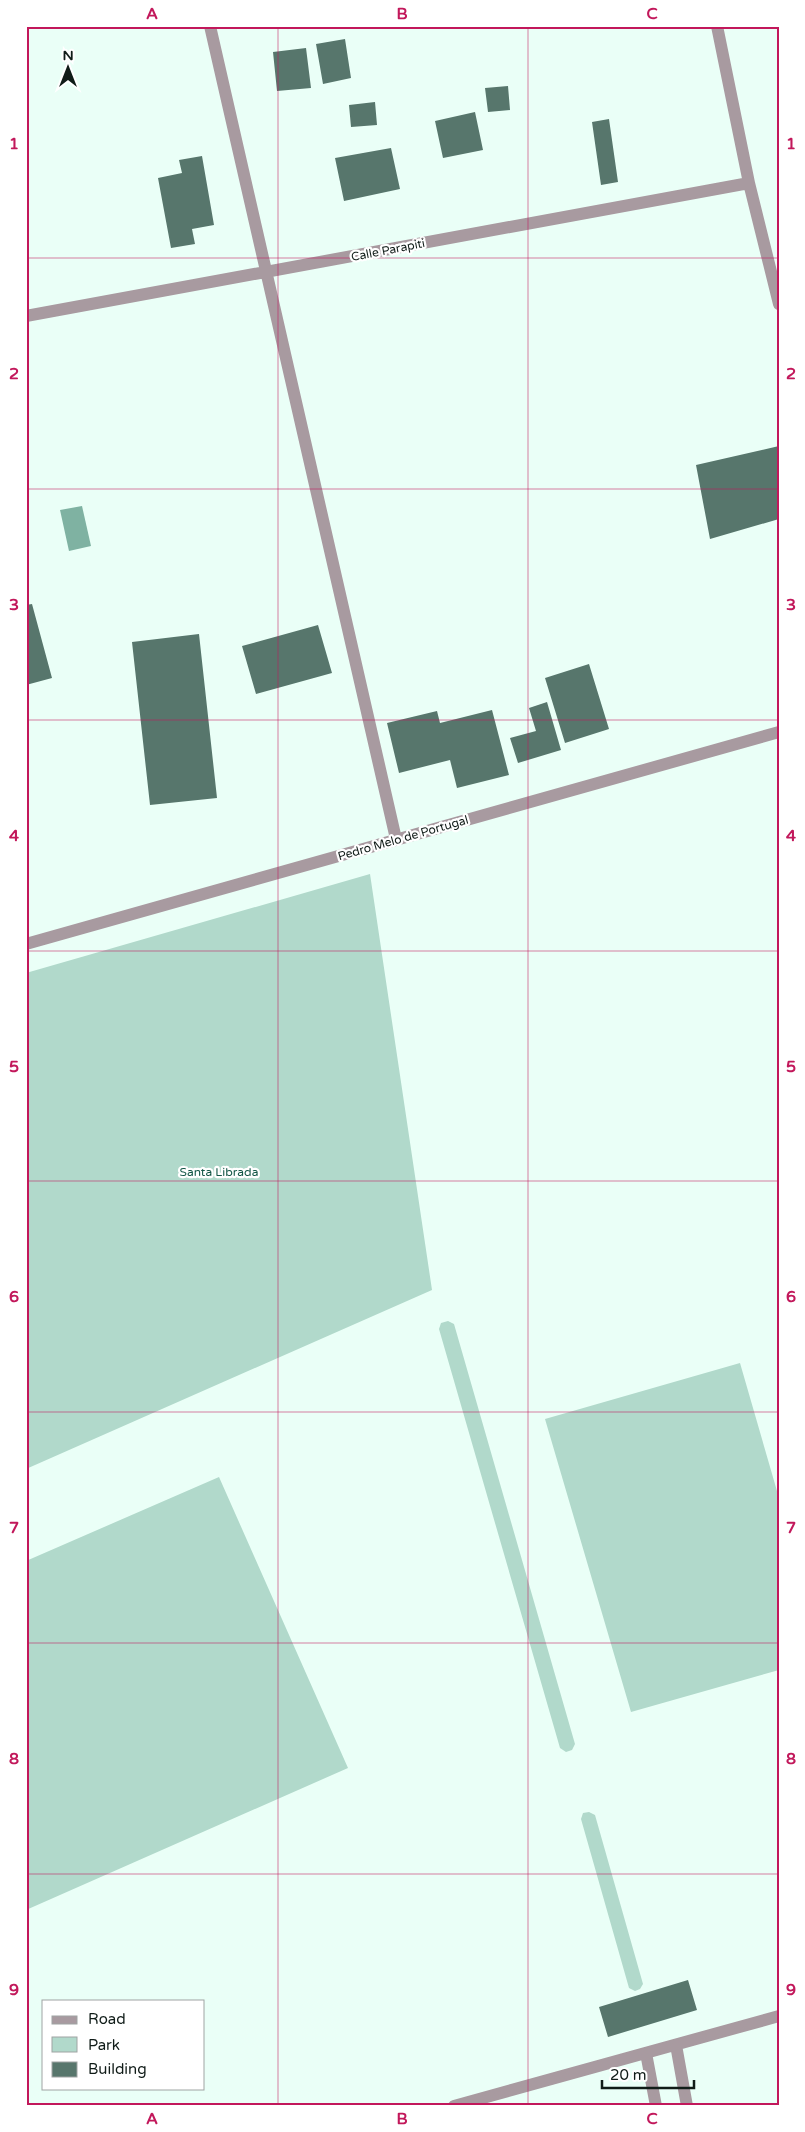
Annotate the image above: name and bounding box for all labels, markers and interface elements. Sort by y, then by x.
text: A [146,4,158,24]
text: B [396,4,408,24]
text: C [646,4,658,24]
north arrow [42,42,92,92]
text: N [62,47,74,64]
text: 1 [9,134,19,154]
text: 1 [786,134,796,154]
street label: Calle Parapiti [350,236,426,264]
text: 2 [9,364,19,384]
text: 2 [786,364,796,384]
text: 3 [9,595,19,615]
text: 3 [786,595,796,615]
street label: Pedro Melo de Portugal [336,813,470,863]
text: 4 [9,826,19,846]
text: 4 [786,826,796,846]
text: 5 [9,1057,19,1077]
text: 5 [786,1057,796,1077]
park label: Santa Librada [180,1165,258,1179]
text: 6 [9,1287,19,1307]
text: 6 [786,1287,796,1307]
text: 7 [9,1518,19,1538]
text: 7 [786,1518,796,1538]
text: 8 [9,1749,19,1769]
text: 8 [786,1749,796,1769]
text: 9 [9,1980,19,2000]
text: 9 [786,1980,796,2000]
legend [42,2000,205,2090]
text: Road [88,2010,126,2028]
text: Park [88,2036,120,2054]
scale bar [602,2057,695,2089]
text: Building [88,2060,147,2078]
text: 20 m [610,2066,647,2084]
text: A [146,2109,158,2129]
text: B [396,2109,408,2129]
text: C [646,2109,658,2129]

